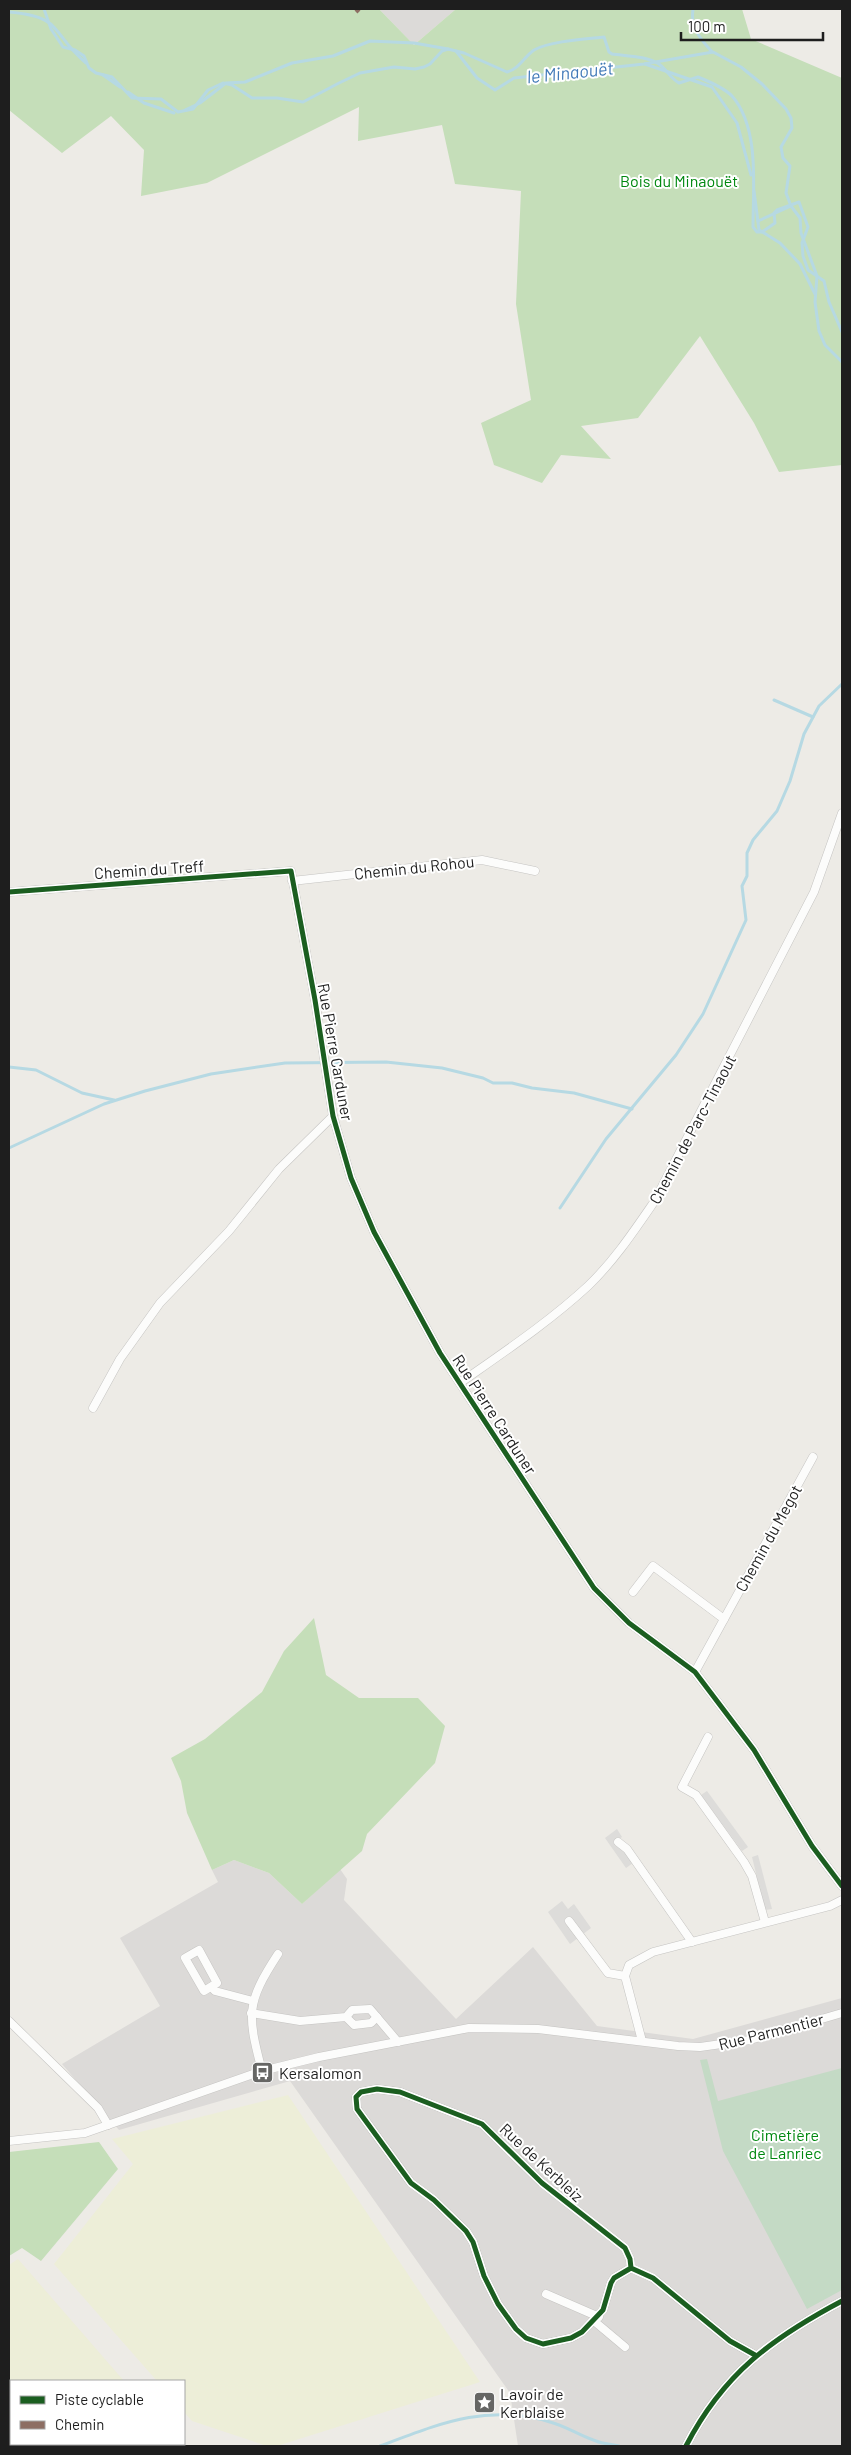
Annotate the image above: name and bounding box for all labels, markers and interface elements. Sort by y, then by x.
scale bar [681,10,824,42]
text: 100 m [688,17,726,35]
water label: le Minaouët [526,56,615,87]
park label: Bois du Minaouët [620,171,738,190]
street label: Chemin du Rohou [353,851,475,883]
street label: Chemin du Treff [93,856,205,882]
street label: Rue Pierre Carduner [315,982,357,1122]
street label: Chemin de Parc-Tinaout [645,1051,739,1207]
street label: Rue Pierre Carduner [449,1350,541,1478]
street label: Chemin du Megot [731,1481,805,1595]
street label: Rue Parmentier [716,2009,826,2053]
bus stop icon: Kersalomon [251,2060,275,2084]
place label: Kersalomon [279,2063,362,2082]
street label: Rue de Kerbleiz [497,2119,587,2205]
park label: Cimetière de Lanriec [748,2125,822,2162]
legend [10,2380,185,2445]
place label: Lavoir de Kerblaise [500,2384,565,2421]
text: Piste cyclable [55,2390,144,2408]
place icon: Lavoir de Kerblaise [472,2390,496,2414]
text: Chemin [55,2415,104,2433]

